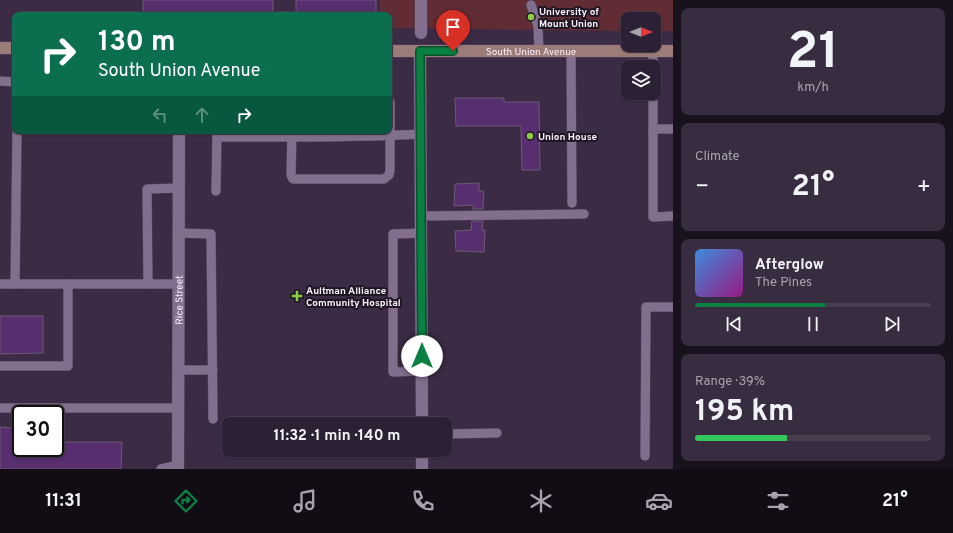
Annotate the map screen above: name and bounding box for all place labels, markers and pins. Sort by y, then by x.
place label: University of Mount Union [539,6,599,31]
pin [436,10,470,51]
marker: University of Mount Union [526,12,536,22]
marker: Union House [525,131,535,141]
place label: Union House [538,131,597,144]
place label: Aultman Alliance Community Hospital [306,285,401,310]
marker: Aultman Alliance Community Hospital [291,290,303,302]

